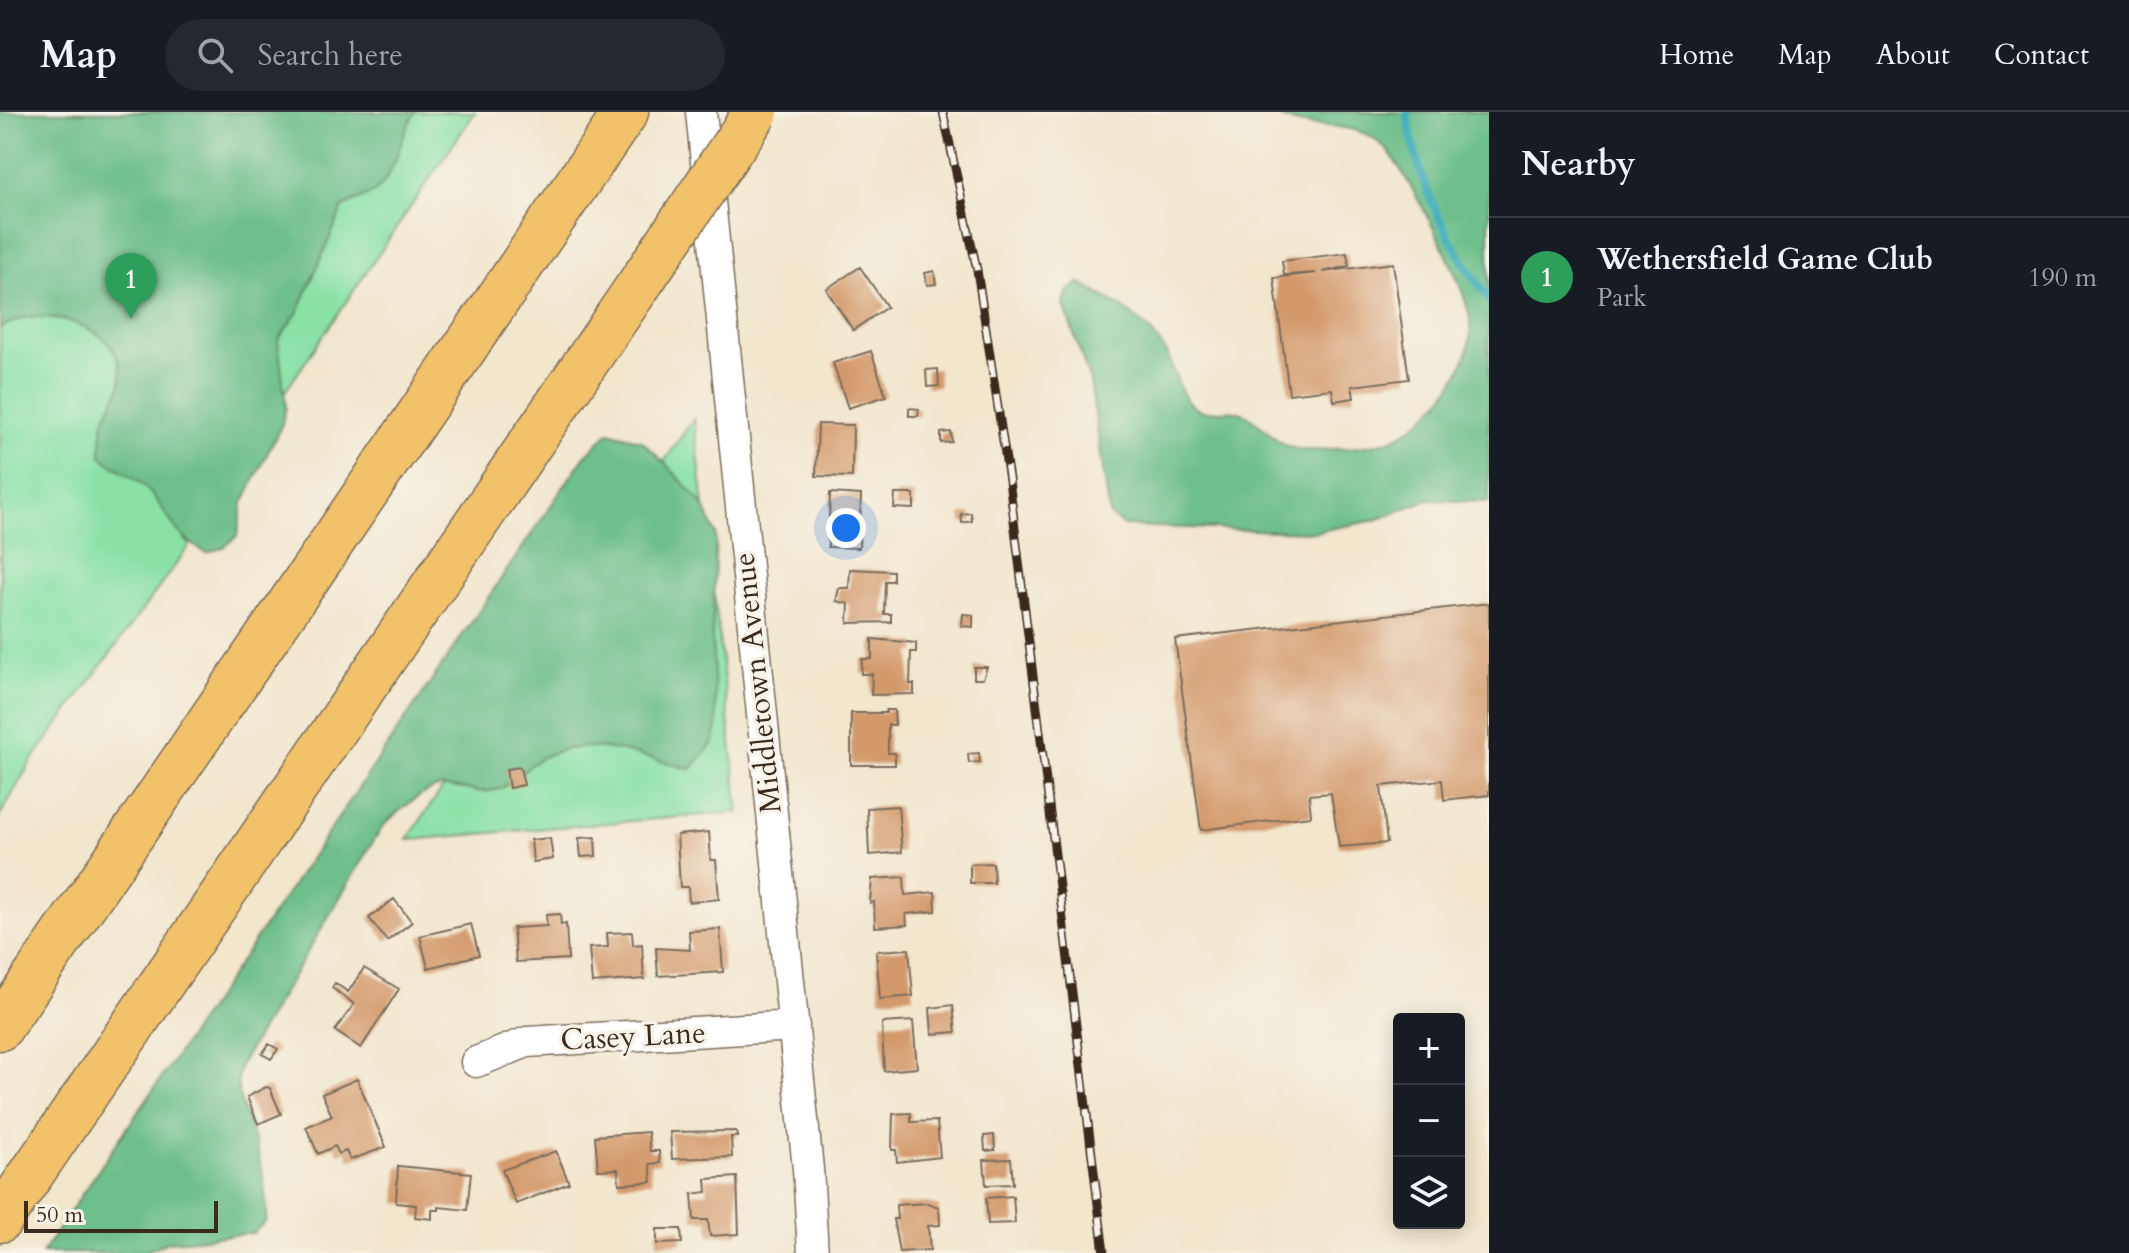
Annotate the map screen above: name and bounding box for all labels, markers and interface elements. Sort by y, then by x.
search box [165,19,725,91]
text: Map [40,29,117,81]
icon: search [193,33,237,77]
text: Search here [257,35,403,76]
text: Home [1659,36,1734,74]
text: Map [1778,36,1832,74]
text: About [1876,36,1950,74]
text: Contact [1994,36,2089,74]
text: Nearby [1521,141,1636,187]
text: Wethersfield Game Club [1597,239,1933,280]
pin: 1 [105,253,157,319]
text: 1 [1540,260,1554,295]
text: 190 m [2028,260,2097,295]
text: Park [1597,280,1647,315]
your location [826,508,866,548]
street label: Middletown Avenue [723,551,792,815]
street label: Casey Lane [559,1012,707,1061]
map controls [1393,1013,1465,1229]
button: + [1393,1013,1465,1085]
button: − [1393,1085,1465,1157]
button: layers [1393,1157,1465,1229]
scale bar [24,1197,218,1233]
text: 50 m [36,1200,83,1230]

